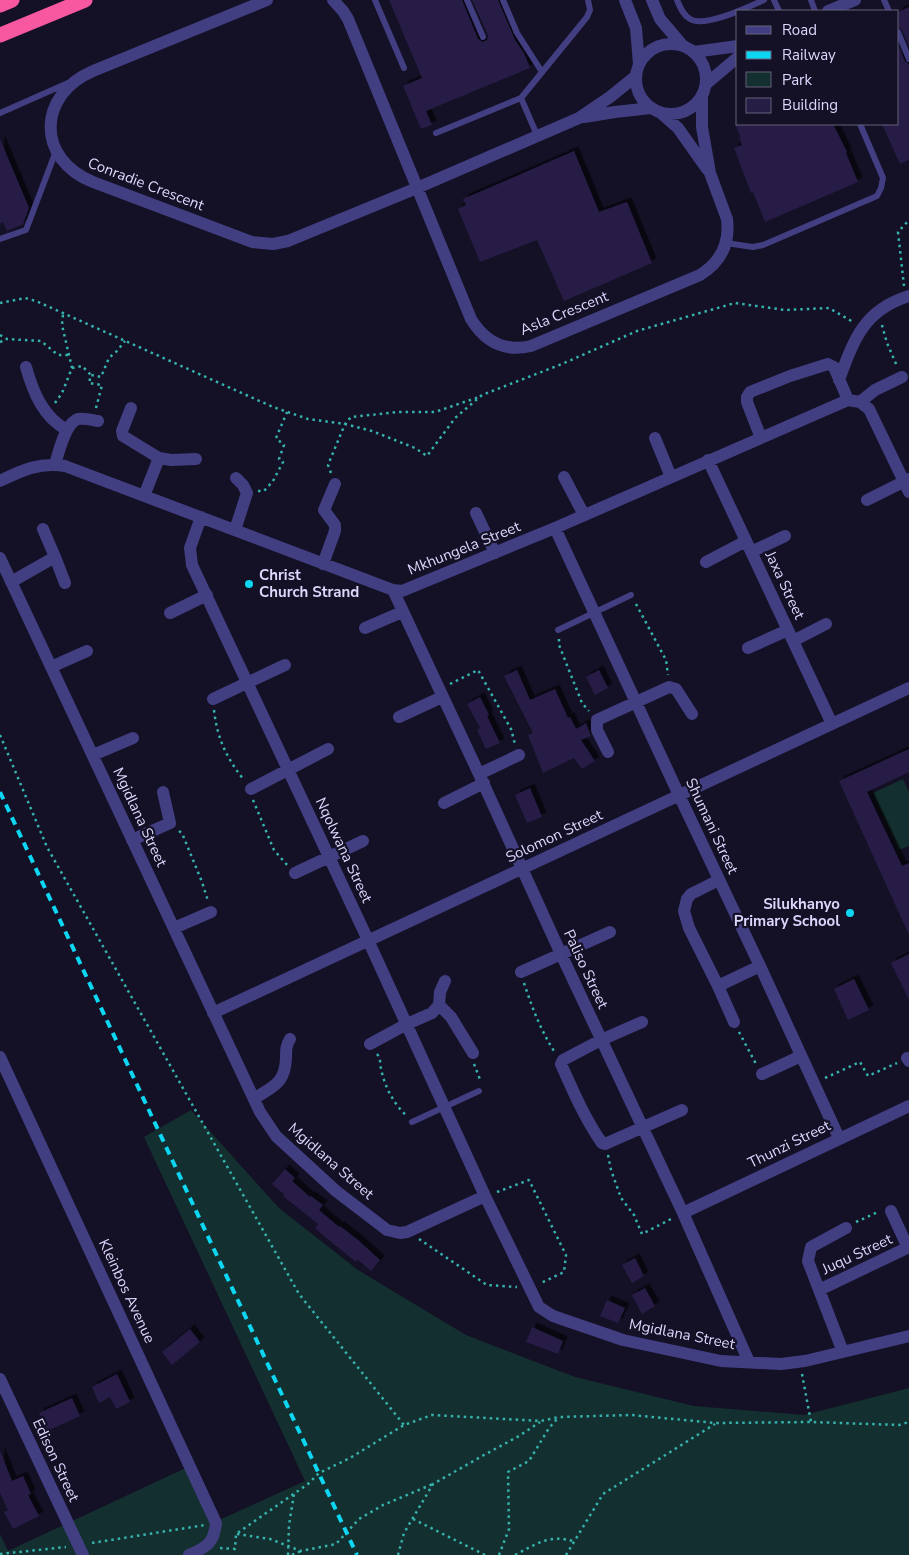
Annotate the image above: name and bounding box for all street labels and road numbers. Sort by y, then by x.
street label: Conradie Crescent [85,153,208,216]
street label: Asla Crescent [517,286,612,340]
street label: Mkhungela Street [405,516,524,580]
street label: Jaxa Street [760,547,810,623]
street label: Mgidlana Street [108,764,172,871]
street label: Shumani Street [681,775,743,878]
street label: Nqolwana Street [311,794,377,907]
street label: Solomon Street [502,804,606,867]
street label: Paliso Street [559,926,613,1013]
street label: Thunzi Street [744,1115,834,1173]
street label: Mgidlana Street [284,1118,379,1204]
street label: Juqu Street [818,1229,896,1279]
street label: Kleinbos Avenue [94,1236,160,1346]
street label: Mgidlana Street [627,1314,737,1354]
street label: Edison Street [28,1415,84,1506]

